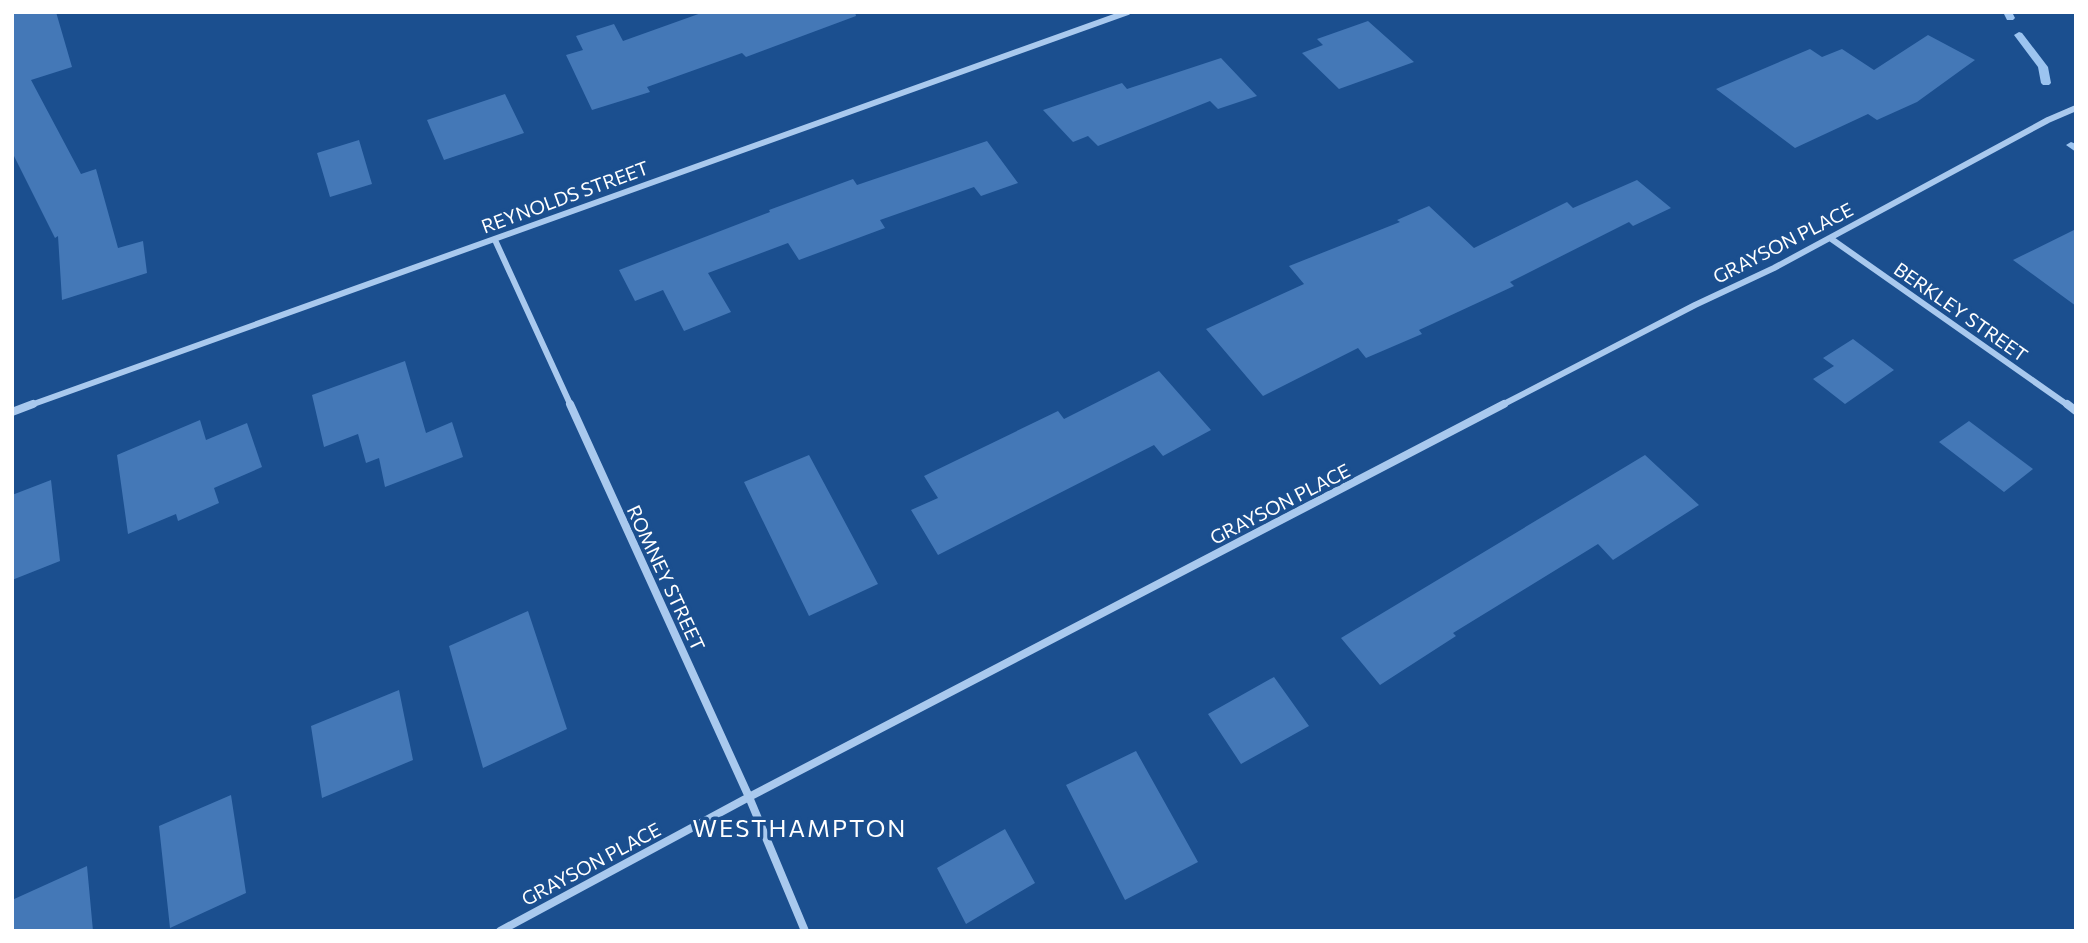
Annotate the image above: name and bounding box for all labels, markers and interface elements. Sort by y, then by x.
street label: REYNOLDS STREET [478,156,652,238]
street label: GRAYSON PLACE [1709,197,1857,288]
street label: BERKLEY STREET [1890,257,2032,366]
street label: GRAYSON PLACE [1206,458,1354,549]
street label: ROMNEY STREET [623,501,710,654]
district label: WESTHAMPTON [693,813,907,842]
street label: GRAYSON PLACE [517,817,664,910]

